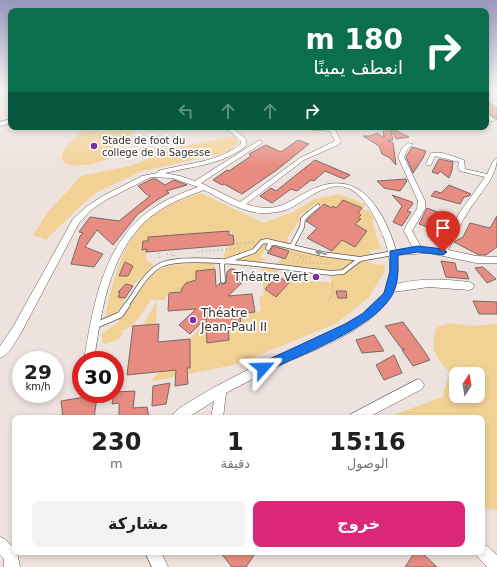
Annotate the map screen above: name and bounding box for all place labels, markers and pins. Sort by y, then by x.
place label: Stade de foot du college de la Sagesse [102,135,210,158]
marker: Stade de foot du college de la Sagesse [89,141,99,151]
pin [426,211,460,252]
place label: Théatre Vert [232,270,308,284]
marker: Théatre Vert [311,272,321,282]
place label: Théatre Jean-Paul II [200,306,267,334]
marker: Théatre Jean-Paul II [188,315,198,325]

